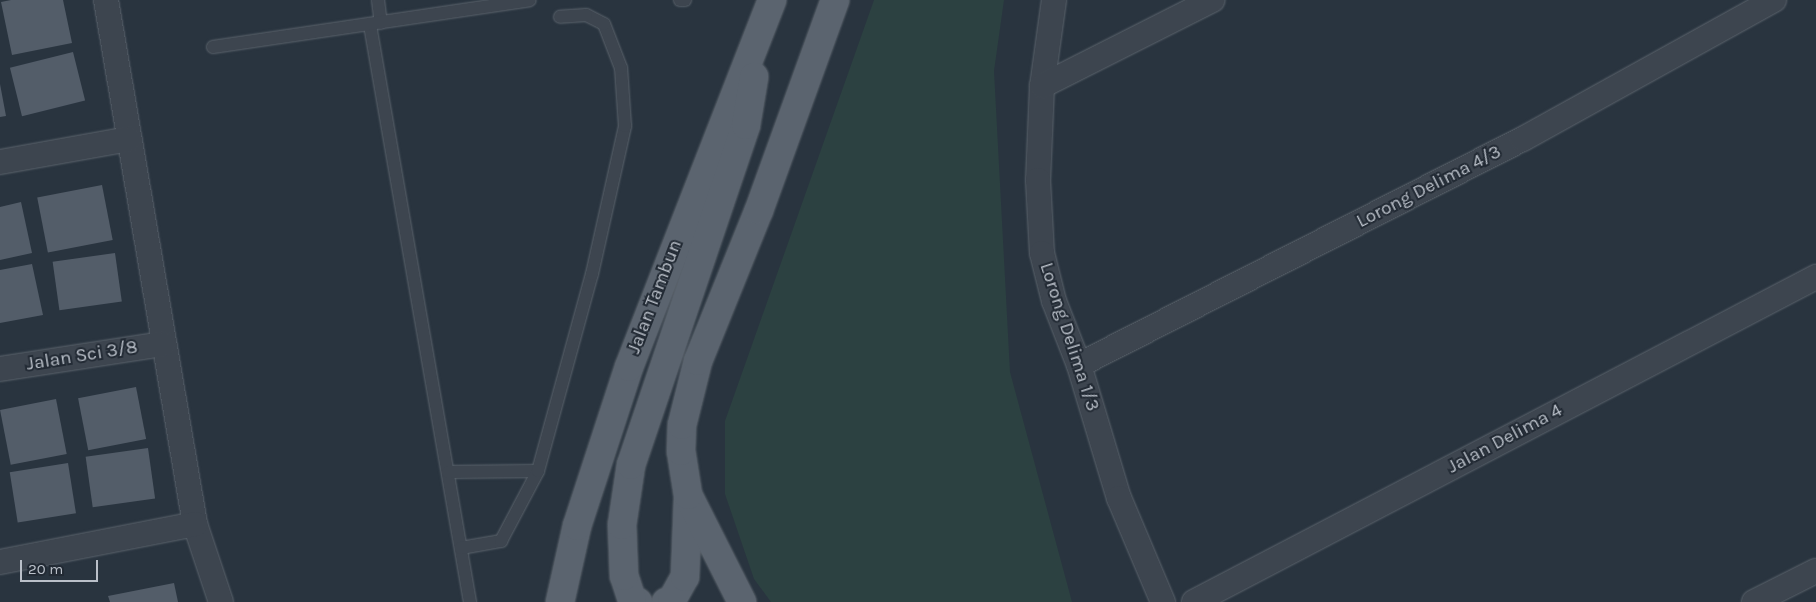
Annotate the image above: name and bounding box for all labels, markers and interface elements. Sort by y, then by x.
street label: Lorong Delima 4/3 [1353,141,1505,233]
street label: Jalan Tambun [623,237,687,357]
street label: Lorong Delima 1/3 [1034,260,1104,414]
street label: Jalan Sci 3/8 [25,336,139,376]
street label: Jalan Delima 4 [1444,399,1566,479]
scale bar [22,550,100,582]
text: 20 m [28,560,63,578]

